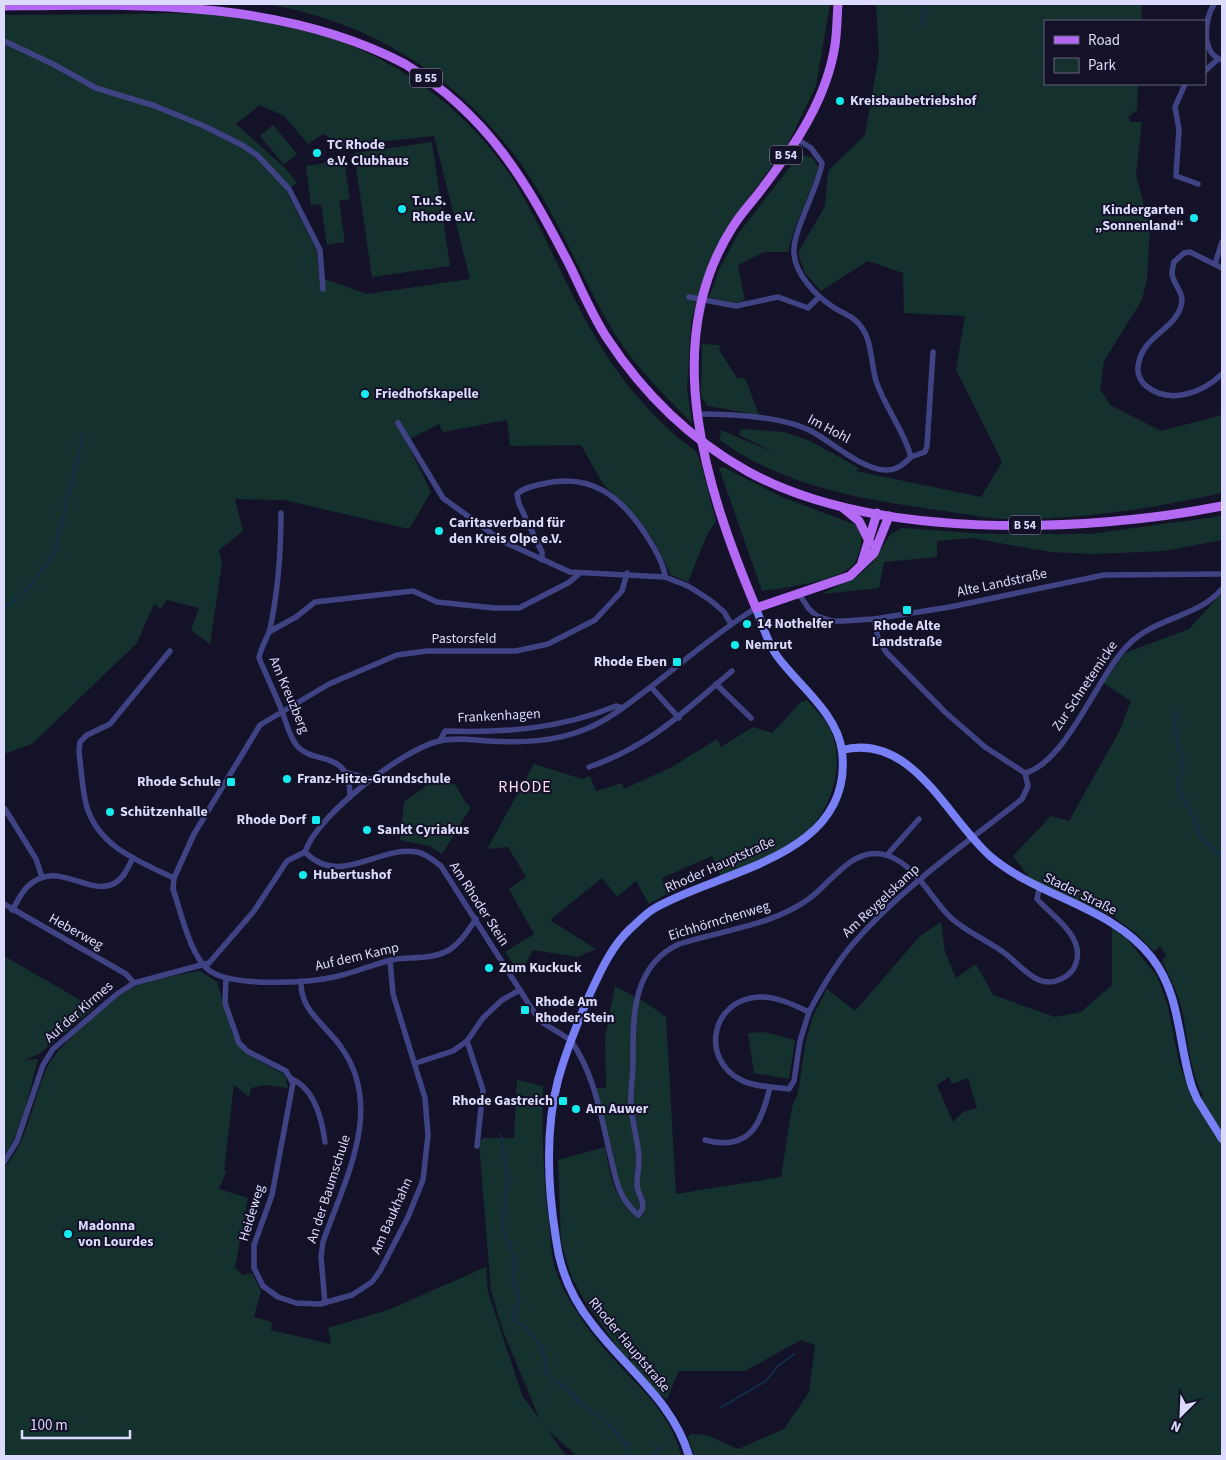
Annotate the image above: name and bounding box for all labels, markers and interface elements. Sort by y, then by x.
legend [1044,20,1206,85]
text: Road [1088,30,1120,51]
text: Park [1088,55,1117,76]
road number: B 55 [410,68,442,88]
place label: Kreisbaubetriebshof [850,91,978,111]
marker: Kreisbaubetriebshof [834,95,846,107]
place label: TC Rhode e.V. Clubhaus [327,135,409,171]
road number: B 54 [770,146,802,164]
marker: TC Rhode e.V. Clubhaus [311,147,323,159]
place label: T.u.S. Rhode e.V. [412,191,476,227]
place label: Kindergarten „Sonnenland“ [1095,200,1184,236]
marker: T.u.S. Rhode e.V. [396,203,408,215]
marker: Kindergarten „Sonnenland“ [1188,212,1200,224]
place label: Friedhofskapelle [375,384,479,404]
marker: Friedhofskapelle [359,388,371,400]
street label: Im Hohl [804,409,854,449]
place label: Caritasverband für den Kreis Olpe e.V. [449,513,565,549]
road number: B 54 [1009,516,1041,534]
marker: Caritasverband für den Kreis Olpe e.V. [433,525,445,537]
street label: Alte Landstraße [955,564,1049,602]
marker: Rhode Alte Landstraße [901,604,913,616]
place label: 14 Nothelfer [757,614,834,634]
place label: Rhode Alte Landstraße [872,616,942,652]
marker: 14 Nothelfer [741,618,753,630]
street label: Pastorsfeld [431,629,497,649]
place label: Nemrut [745,635,793,655]
street label: Zur Schnetemicke [1047,637,1123,735]
marker: Nemrut [729,639,741,651]
place label: Rhode Eben [594,652,667,672]
street label: Am Kreuzberg [264,653,314,737]
marker: Rhode Eben [671,656,683,668]
street label: Frankenhagen [457,704,541,728]
place label: Franz-Hitze-Grundschule [297,769,451,789]
place label: Rhode Schule [137,772,221,792]
marker: Franz-Hitze-Grundschule [281,773,293,785]
marker: Rhode Schule [225,776,237,788]
district label: RHODE [498,776,552,798]
place label: Schützenhalle [120,802,208,822]
marker: Schützenhalle [104,806,116,818]
place label: Rhode Dorf [237,810,307,830]
marker: Rhode Dorf [310,814,322,826]
place label: Sankt Cyriakus [377,820,469,840]
marker: Sankt Cyriakus [361,824,373,836]
street label: Rhoder Hauptstraße [662,832,778,898]
street label: Am Rhoder Stein [444,858,514,950]
street label: Am Reygelskamp [838,859,925,942]
place label: Hubertushof [313,865,392,885]
street label: Stader Straße [1040,868,1120,920]
marker: Hubertushof [297,869,309,881]
street label: Eichhörnchenweg [666,896,772,946]
street label: Heberweg [45,909,107,955]
street label: Auf dem Kamp [313,938,401,976]
place label: Zum Kuckuck [499,958,582,978]
marker: Zum Kuckuck [483,962,495,974]
street label: Auf der Kirmes [40,976,118,1048]
place label: Rhode Am Rhoder Stein [535,992,615,1028]
marker: Rhode Am Rhoder Stein [519,1004,531,1016]
place label: Rhode Gastreich [452,1091,553,1111]
marker: Rhode Gastreich [557,1095,569,1107]
place label: Am Auwer [585,1099,649,1119]
marker: Am Auwer [570,1103,582,1115]
street label: An der Baumschule [302,1132,356,1246]
street label: Am Baukhahn [366,1175,418,1257]
street label: Heideweg [234,1182,270,1244]
place label: Madonna von Lourdes [78,1216,153,1252]
marker: Madonna von Lourdes [62,1228,74,1240]
street label: Rhoder Hauptstraße [583,1293,675,1397]
north arrow [1156,1390,1206,1440]
scale bar [22,1408,130,1440]
text: 100 m [30,1415,68,1436]
text: N [1168,1415,1184,1437]

